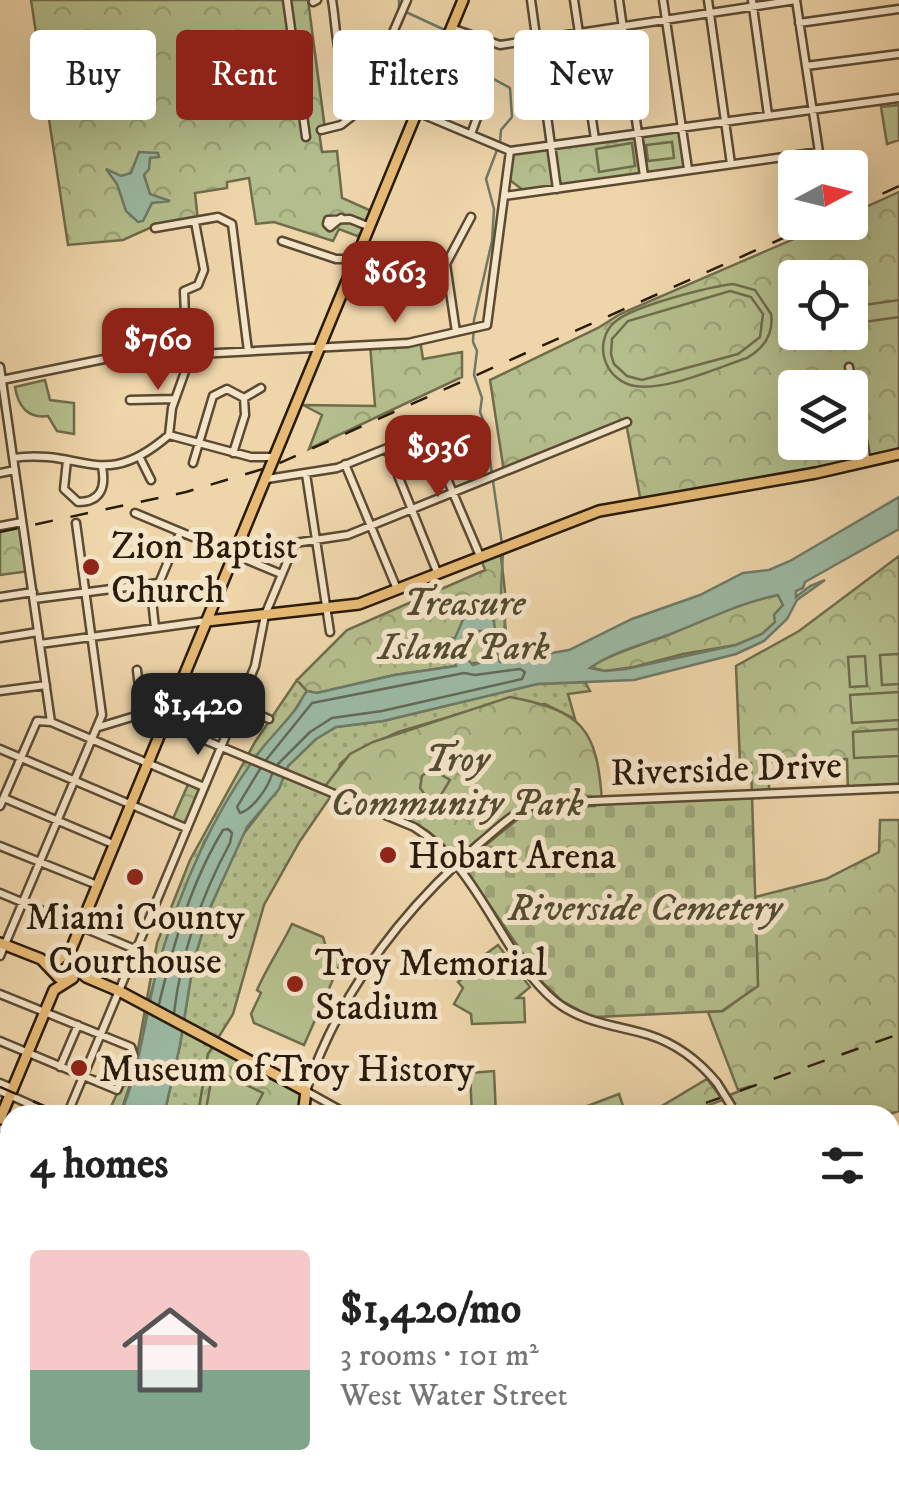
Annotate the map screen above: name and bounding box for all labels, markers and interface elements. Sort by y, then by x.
chip: Buy [30,30,156,120]
chip: Rent [176,30,313,120]
chip: Filters [333,30,494,120]
chip: New [514,30,649,120]
north arrow [778,150,868,240]
map controls [778,150,868,460]
pin: $663 [336,241,454,326]
text: $663 [364,253,426,293]
button: locate [778,260,868,350]
pin: $760 [99,308,217,393]
text: $760 [124,320,192,360]
button: layers [778,370,868,460]
pin: $936 [379,415,497,500]
text: $936 [407,427,469,467]
place label: Zion Baptist Church [111,523,298,615]
marker: Zion Baptist Church [80,556,102,578]
park label: Treasure Island Park [376,580,550,672]
pin: $1,420 [117,673,279,758]
text: $1,420 [153,685,243,725]
park label: Troy Community Park [330,736,584,828]
street label: Riverside Drive [610,742,843,798]
place label: Hobart Arena [408,833,616,881]
marker: Hobart Arena [377,844,399,866]
marker: Miami County Courthouse [124,866,146,888]
park label: Riverside Cemetery [507,885,784,933]
place label: Miami County Courthouse [25,894,246,986]
place label: Troy Memorial Stadium [315,940,547,1032]
marker: Troy Memorial Stadium [284,973,306,995]
place label: Museum of Troy History [99,1046,475,1094]
marker: Museum of Troy History [68,1057,90,1079]
icon: filters [815,1138,870,1193]
text: 4 homes [30,1139,168,1191]
text: $1,420/mo [340,1284,521,1336]
icon: home [110,1290,230,1410]
text: 3 rooms · 101 m² [340,1336,539,1376]
text: West Water Street [340,1376,568,1416]

